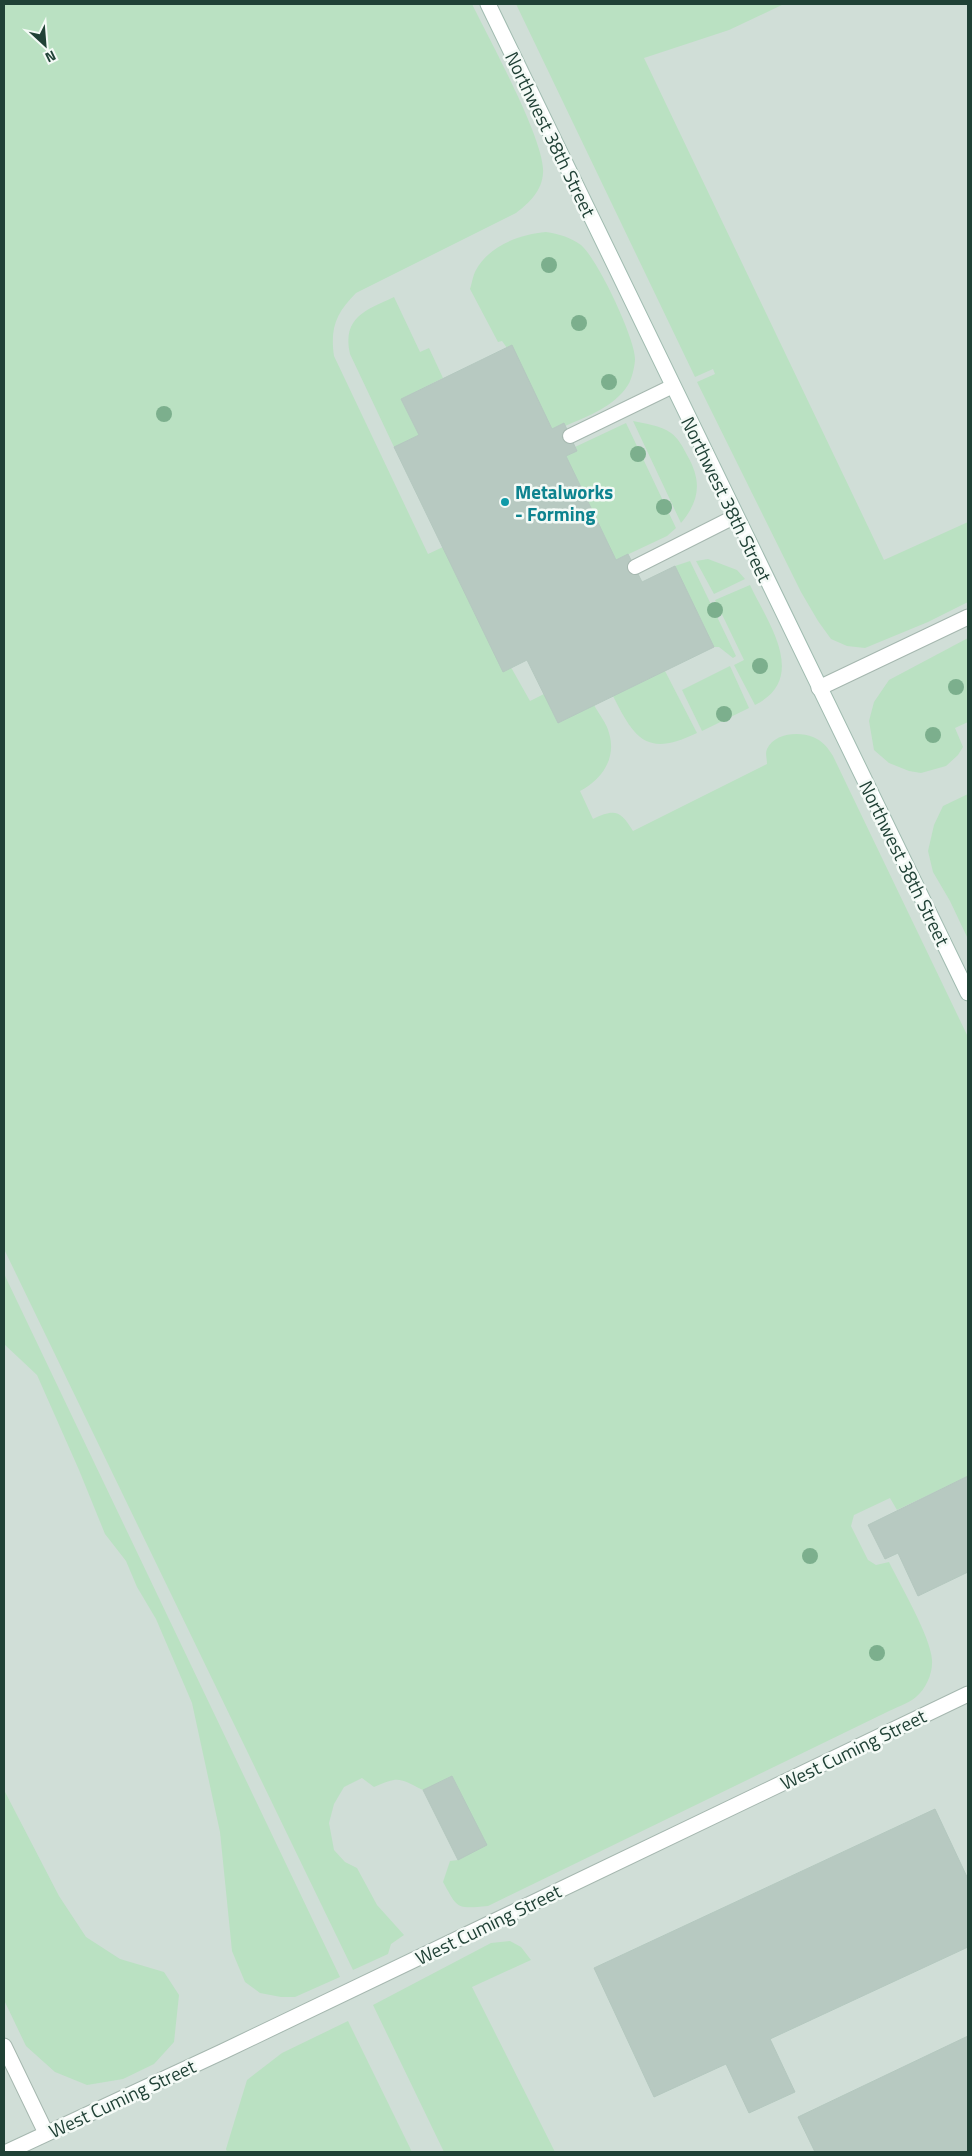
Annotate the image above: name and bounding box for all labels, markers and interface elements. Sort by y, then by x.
north arrow [20,20,70,70]
text: N [42,46,60,69]
street label: Northwest 38th Street [498,46,604,222]
street label: Northwest 38th Street [674,411,780,587]
place label: Metalworks - Forming [515,477,613,528]
marker: Metalworks - Forming [499,496,511,508]
street label: Northwest 38th Street [852,775,958,951]
street label: West Cuming Street [775,1701,931,1797]
street label: West Cuming Street [410,1876,566,1972]
street label: West Cuming Street [44,2051,201,2145]

